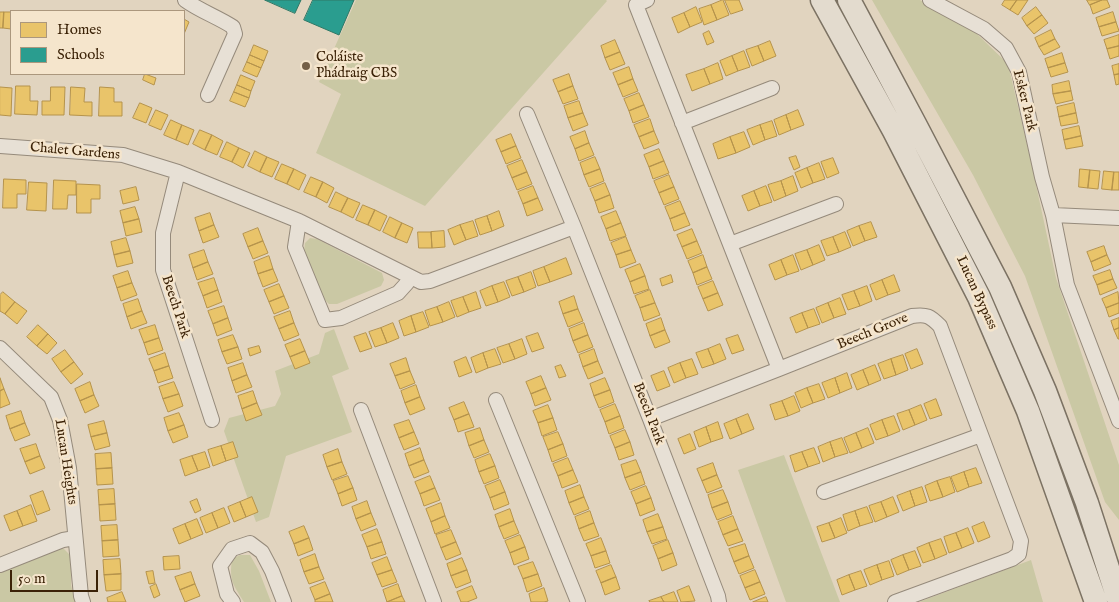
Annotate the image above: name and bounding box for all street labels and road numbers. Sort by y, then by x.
street label: Esker Park [1008,68,1040,134]
street label: Chalet Gardens [29,140,121,164]
street label: Lucan Bypass [952,253,1000,333]
street label: Beech Park [157,273,193,341]
street label: Beech Grove [835,310,911,354]
street label: Beech Park [628,381,668,447]
street label: Lucan Heights [50,418,80,506]

